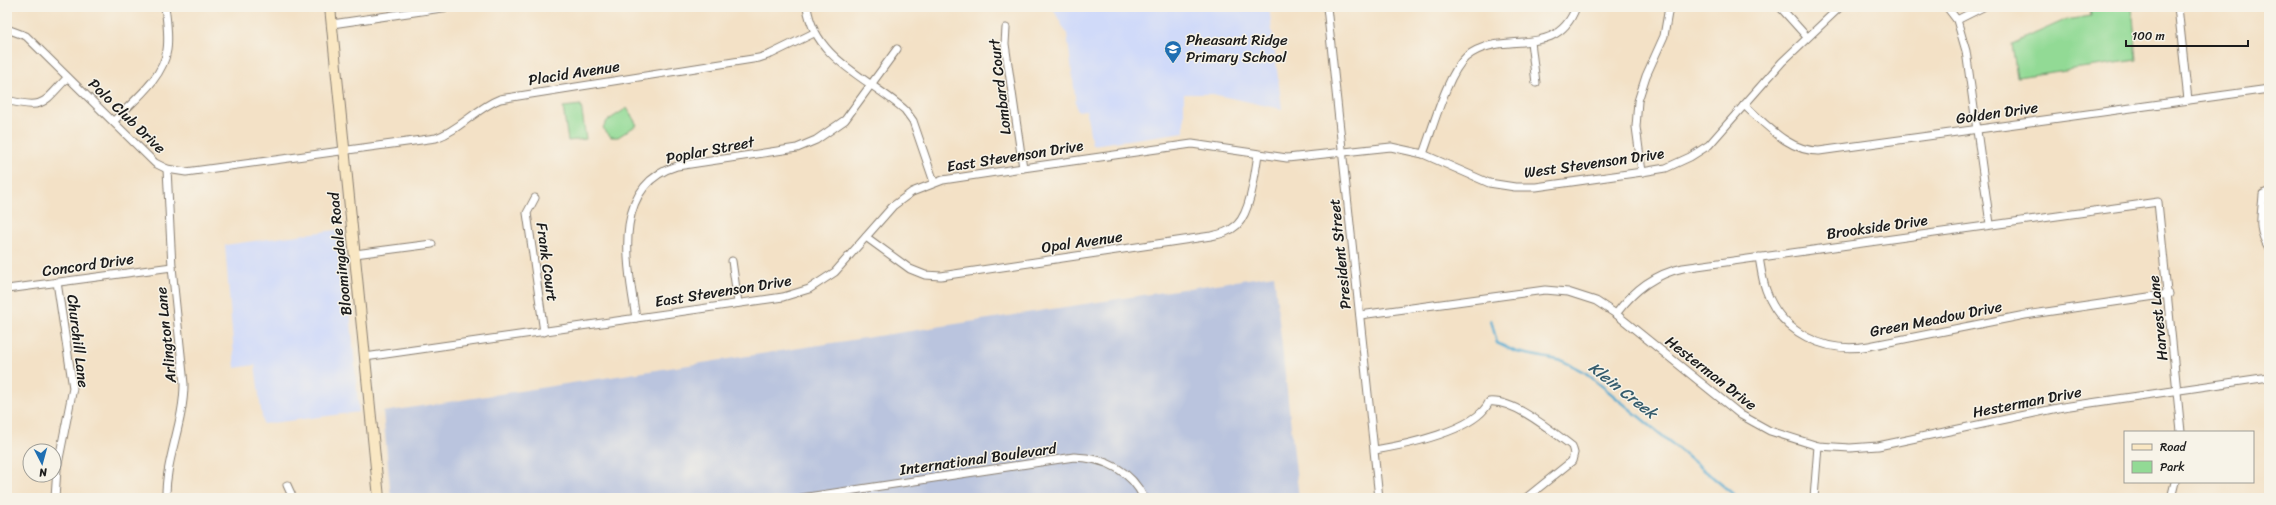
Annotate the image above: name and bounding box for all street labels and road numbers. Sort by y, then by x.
street label: Lombard Court [981,37,1019,137]
street label: Placid Avenue [526,53,622,93]
street label: Polo Club Drive [82,72,172,160]
street label: Golden Drive [1954,94,2040,132]
street label: Poplar Street [664,129,757,171]
street label: East Stevenson Drive [945,132,1085,180]
street label: West Stevenson Drive [1522,140,1666,186]
street label: Bloomingdale Road [320,190,359,317]
street label: President Street [1321,197,1359,311]
street label: Brookside Drive [1825,207,1929,247]
street label: Frank Court [529,221,565,304]
street label: Opal Avenue [1040,223,1125,261]
street label: Concord Drive [41,246,136,284]
street label: East Stevenson Drive [653,267,793,315]
street label: Harvest Lane [2141,274,2175,362]
street label: Arlington Lane [148,285,184,385]
street label: Churchill Lane [59,293,97,389]
street label: Green Meadow Drive [1868,293,2005,345]
street label: Hesterman Drive [1659,329,1763,417]
street label: Hesterman Drive [1970,379,2084,425]
street label: International Boulevard [897,435,1059,483]

